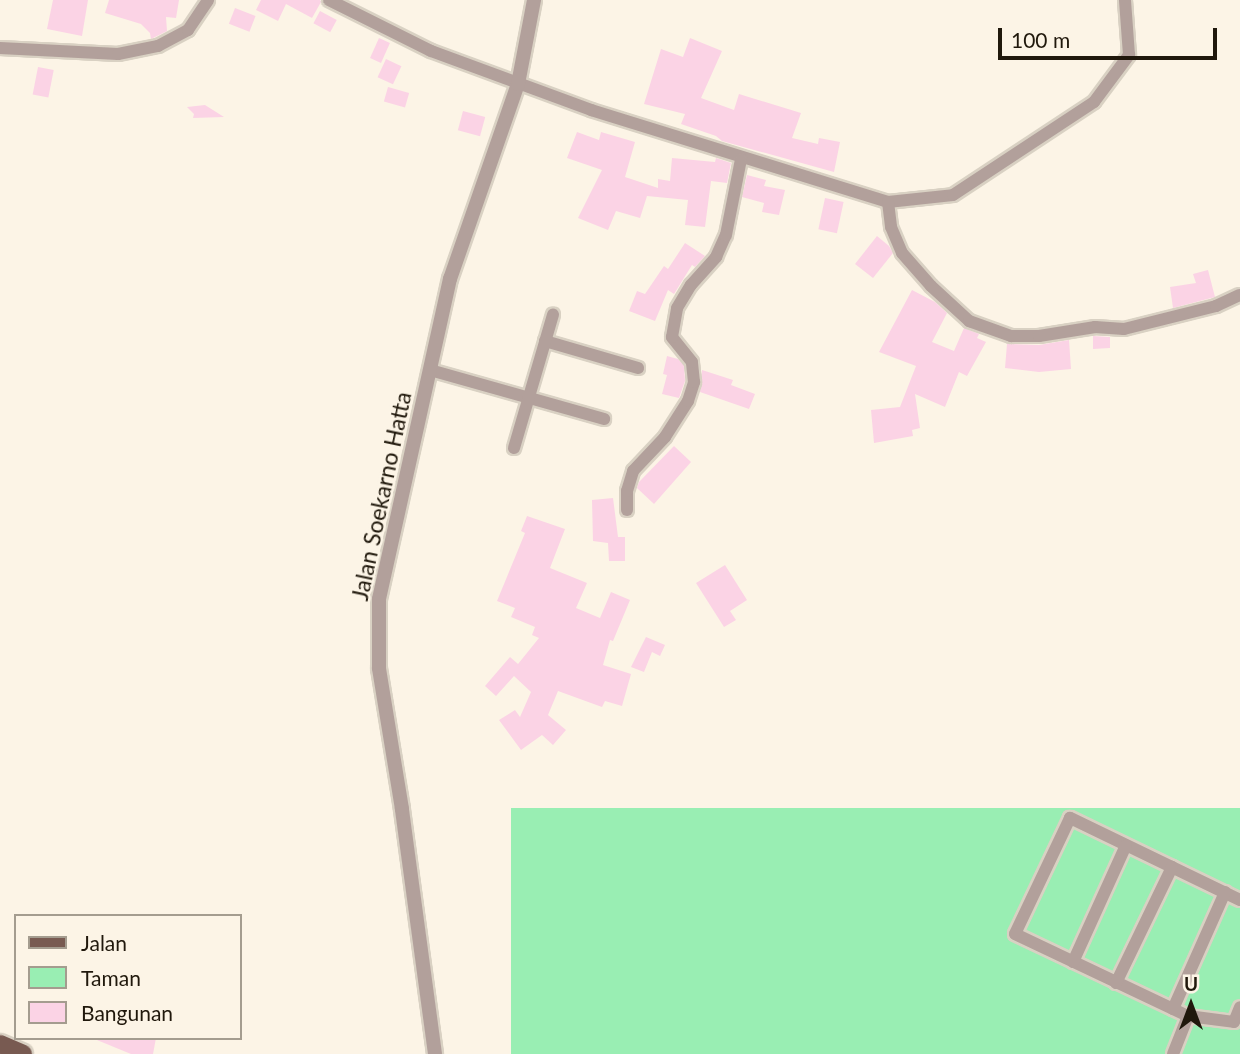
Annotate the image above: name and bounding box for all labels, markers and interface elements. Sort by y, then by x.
scale bar [1002,14,1221,58]
text: 100 m [1011,27,1070,52]
street label: Jalan Soekarno Hatta [345,389,417,603]
legend [14,914,242,1040]
text: Jalan [81,930,127,955]
text: Taman [81,965,141,990]
north arrow [1156,970,1226,1040]
text: U [1184,972,1198,995]
text: Bangunan [81,1000,173,1025]

